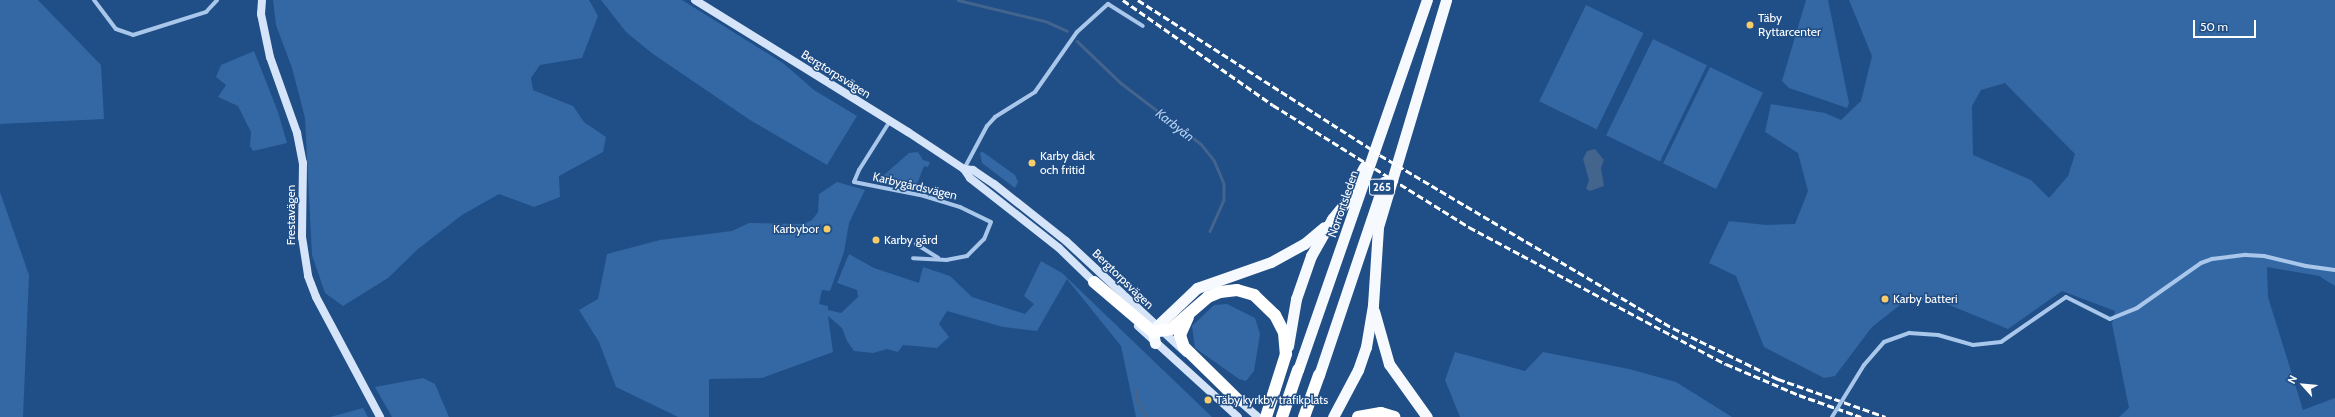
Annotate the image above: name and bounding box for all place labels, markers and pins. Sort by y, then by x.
place label: Täby Ryttarcenter [1758,11,1821,39]
marker: Täby Ryttarcenter [1745,20,1755,30]
place label: Karby däck och fritid [1040,149,1095,177]
marker: Karby däck och fritid [1027,158,1037,168]
place label: Karbybor [773,222,819,236]
marker: Karbybor [822,224,832,234]
place label: Karby gård [884,233,938,247]
marker: Karby gård [871,235,881,245]
place label: Karby batteri [1893,292,1957,306]
marker: Karby batteri [1880,294,1890,304]
place label: Täby kyrkby trafikplats [1216,393,1328,407]
marker: Täby kyrkby trafikplats [1203,395,1213,405]

